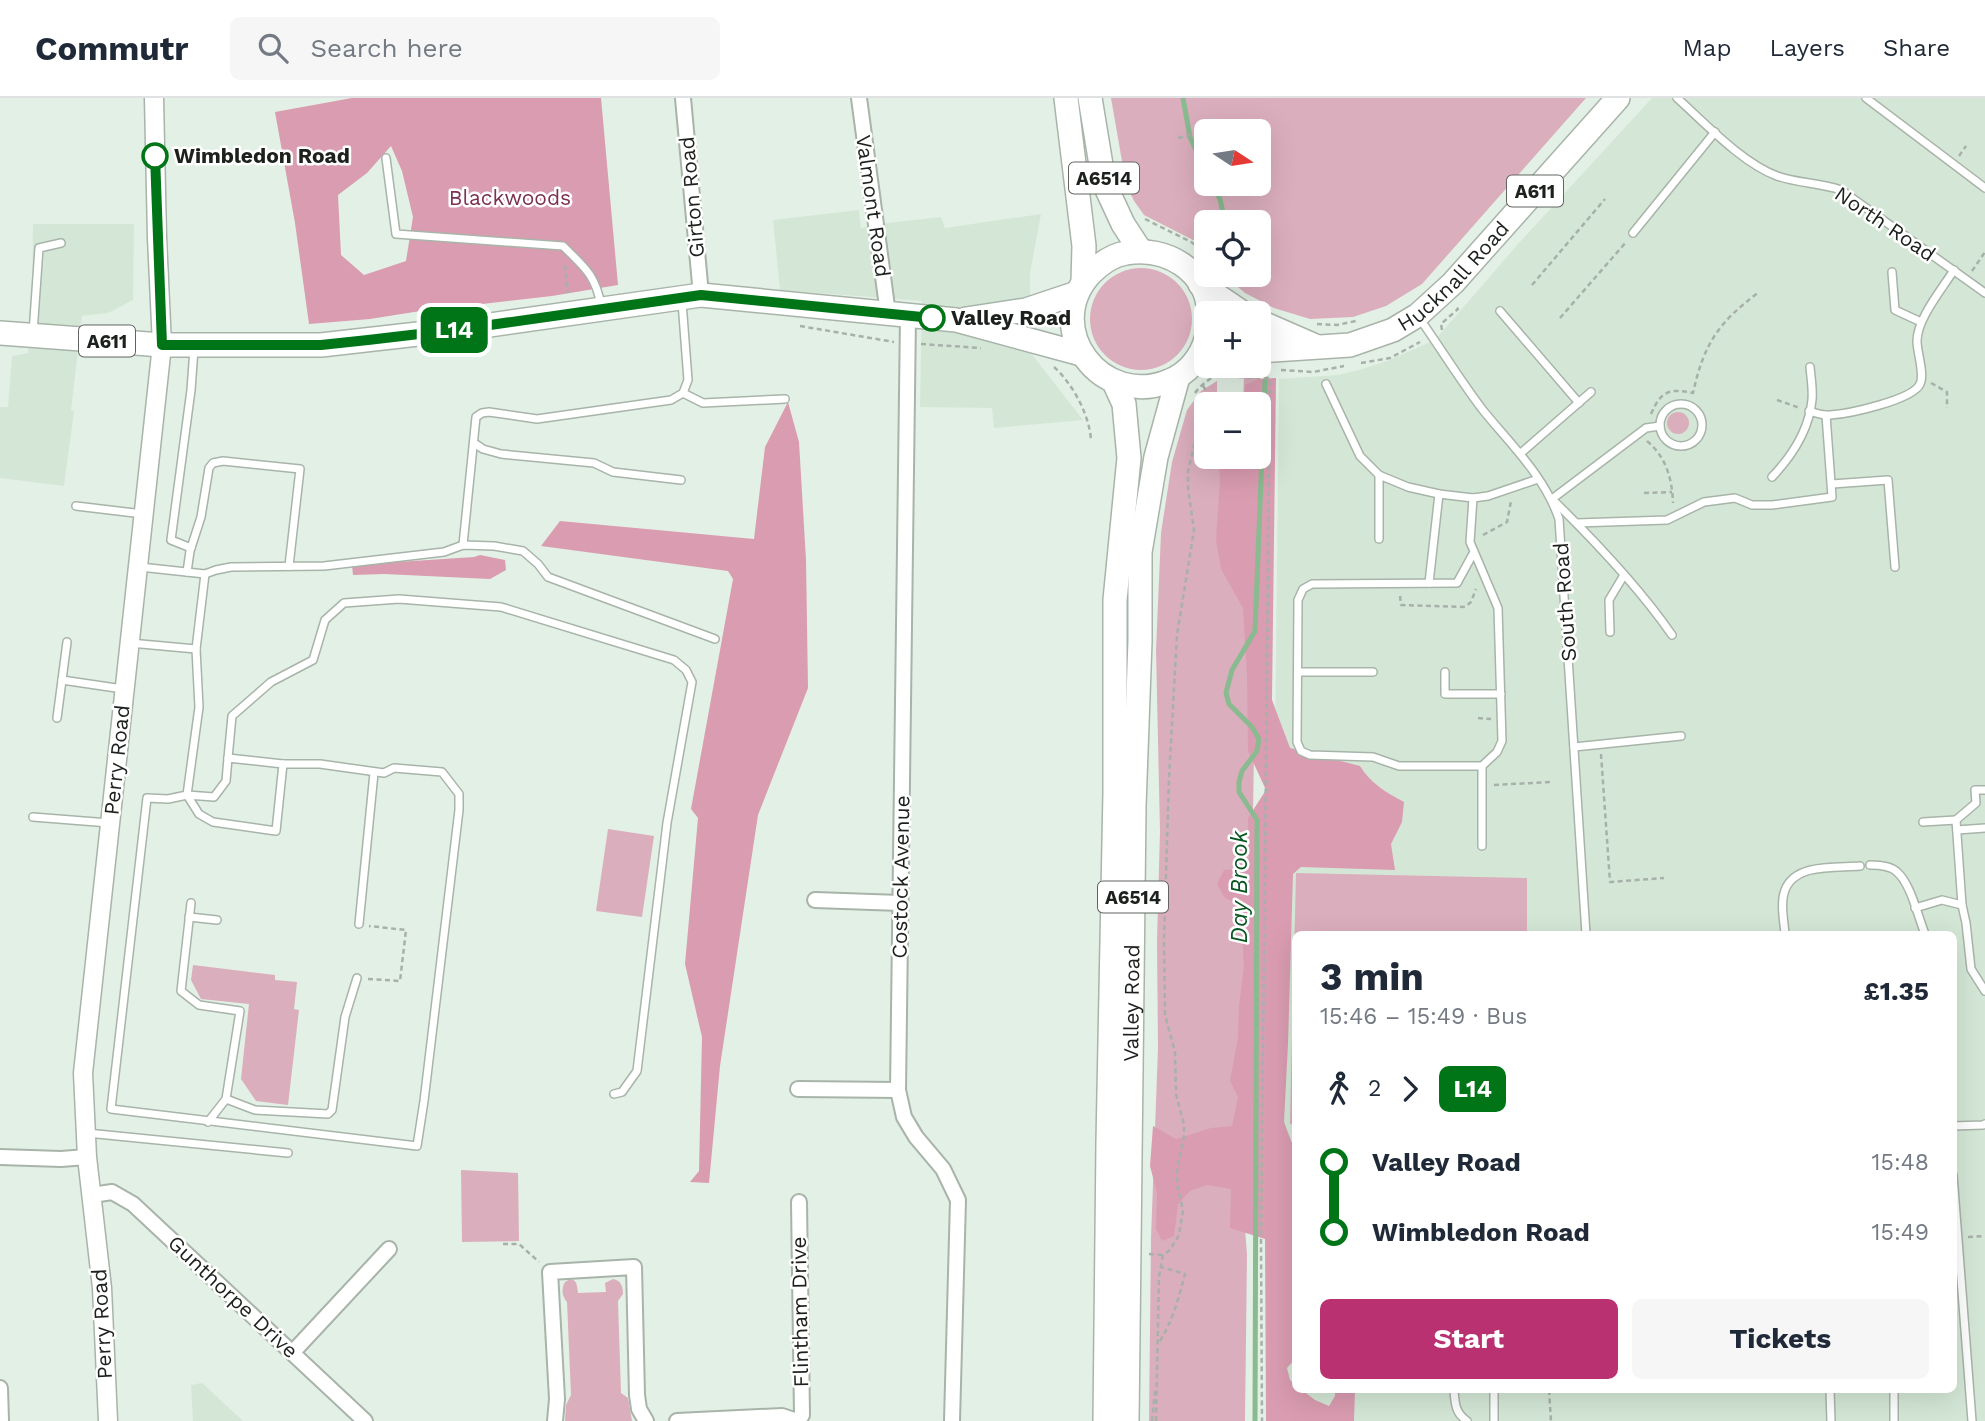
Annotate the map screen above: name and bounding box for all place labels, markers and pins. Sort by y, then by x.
marker: Wimbledon Road [142,143,168,169]
place label: Wimbledon Road [174,143,350,168]
marker: Valley Road [919,305,945,331]
place label: Valley Road [951,305,1071,330]

